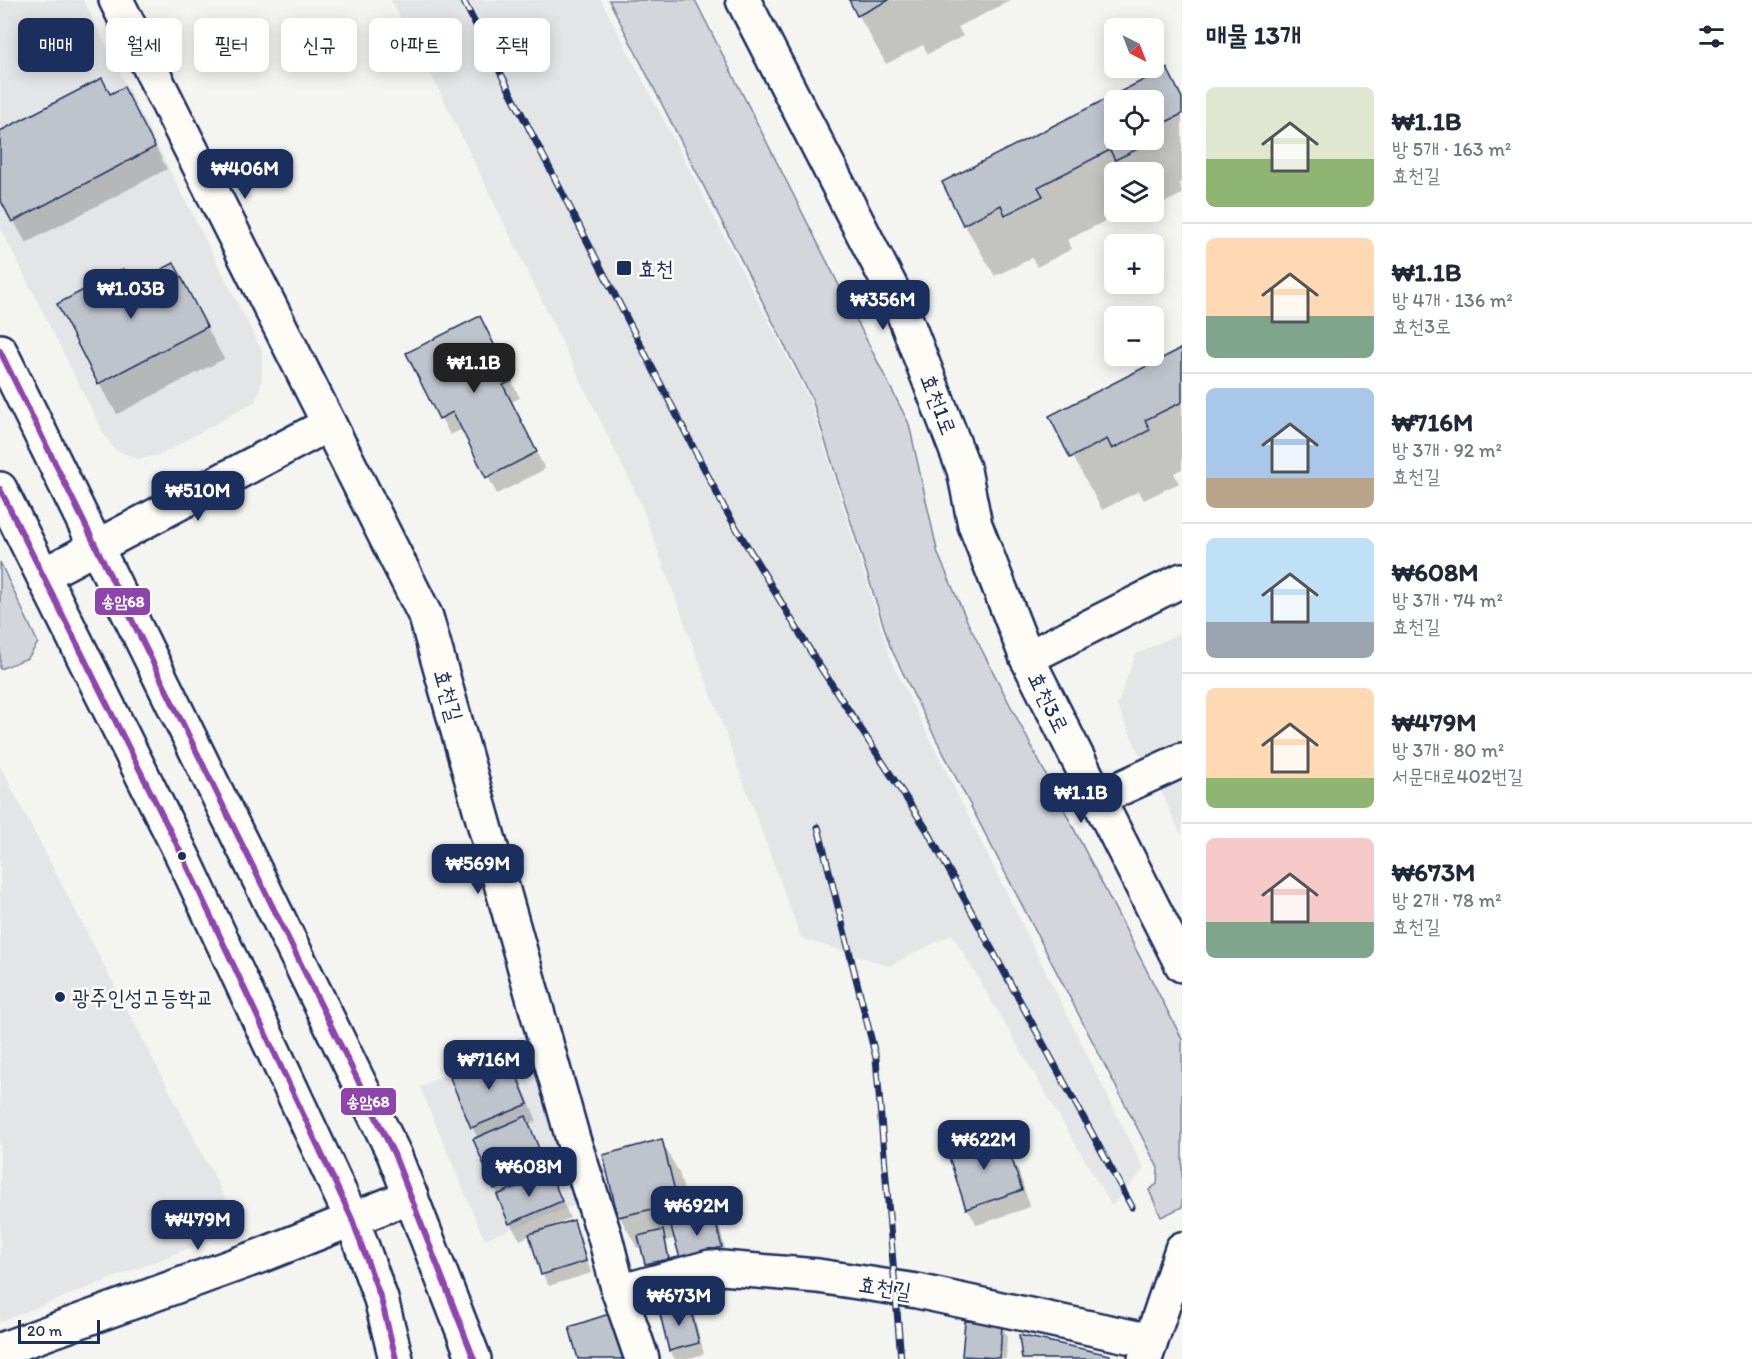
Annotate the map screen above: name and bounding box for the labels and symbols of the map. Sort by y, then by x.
north arrow [1104,18,1164,78]
pin: ₩406M [203,149,287,200]
place label: 효천 [638,255,673,282]
marker: 효천 [615,259,633,277]
pin: ₩1.03B [82,269,180,320]
pin: ₩356M [841,280,925,331]
pin: ₩1.1B [432,343,516,394]
street label: 효천1로 [915,370,962,439]
pin: ₩510M [156,471,240,522]
line badge: 송암68 [94,587,151,616]
text: 송암68 [102,592,145,611]
street label: 효천길 [428,666,469,725]
street label: 효천3로 [1022,667,1075,737]
pin: ₩1.1B [1039,773,1123,824]
pin: ₩569M [436,844,520,895]
unlabelled marker [176,850,188,862]
place label: 광주인성고등학교 [72,984,214,1011]
marker: 광주인성고등학교 [53,990,67,1004]
pin: ₩716M [447,1040,531,1091]
line badge: 송암68 [340,1087,397,1116]
text: 송암68 [347,1092,390,1111]
pin: ₩622M [942,1120,1026,1171]
pin: ₩608M [487,1147,571,1198]
pin: ₩692M [655,1186,739,1237]
pin: ₩479M [156,1200,240,1251]
street label: 효천길 [857,1270,914,1305]
pin: ₩673M [637,1276,721,1327]
scale bar [18,1317,100,1344]

